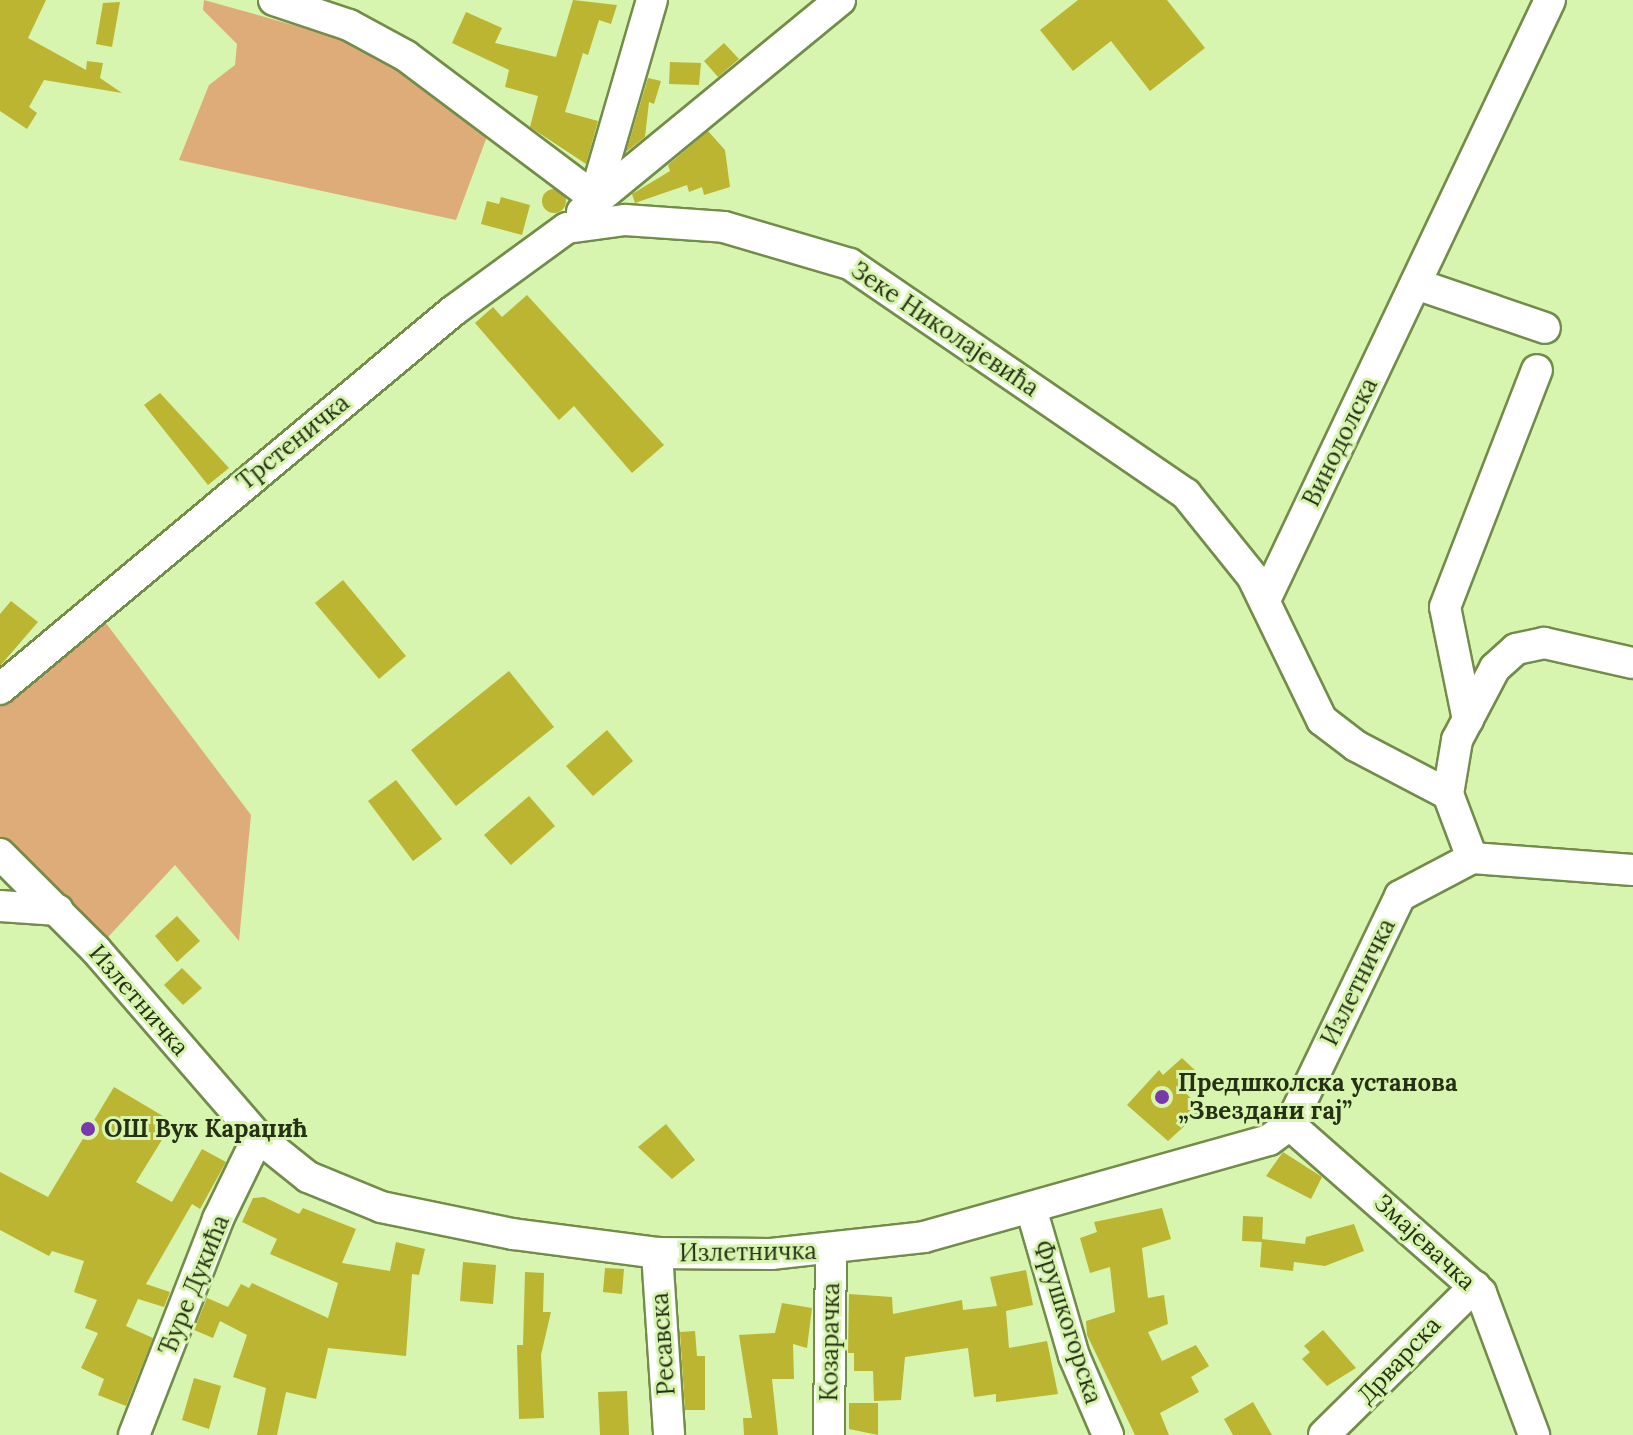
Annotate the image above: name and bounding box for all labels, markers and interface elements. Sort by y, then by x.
street label: Зеке Николајевића [846,255,1044,403]
street label: Винодолска [1296,373,1384,511]
street label: Трстеничка [231,388,355,496]
street label: Излетничка [1315,914,1401,1050]
street label: Излетничка [83,939,195,1061]
place label: Предшколска установа „Звездани гај” [1178,1069,1458,1125]
marker: Предшколска установа „Звездани гај” [1153,1088,1171,1106]
place label: ОШ Вук Караџић [104,1115,308,1143]
marker: ОШ Вук Караџић [79,1120,97,1138]
street label: Змајевачка [1369,1188,1481,1296]
street label: Ђуре Дукића [153,1211,235,1359]
street label: Излетничка [679,1236,817,1268]
street label: Фрушкогорска [1028,1237,1108,1407]
street label: Козарачка [815,1282,845,1402]
street label: Ресавска [645,1292,681,1396]
street label: Дрварска [1352,1311,1446,1409]

